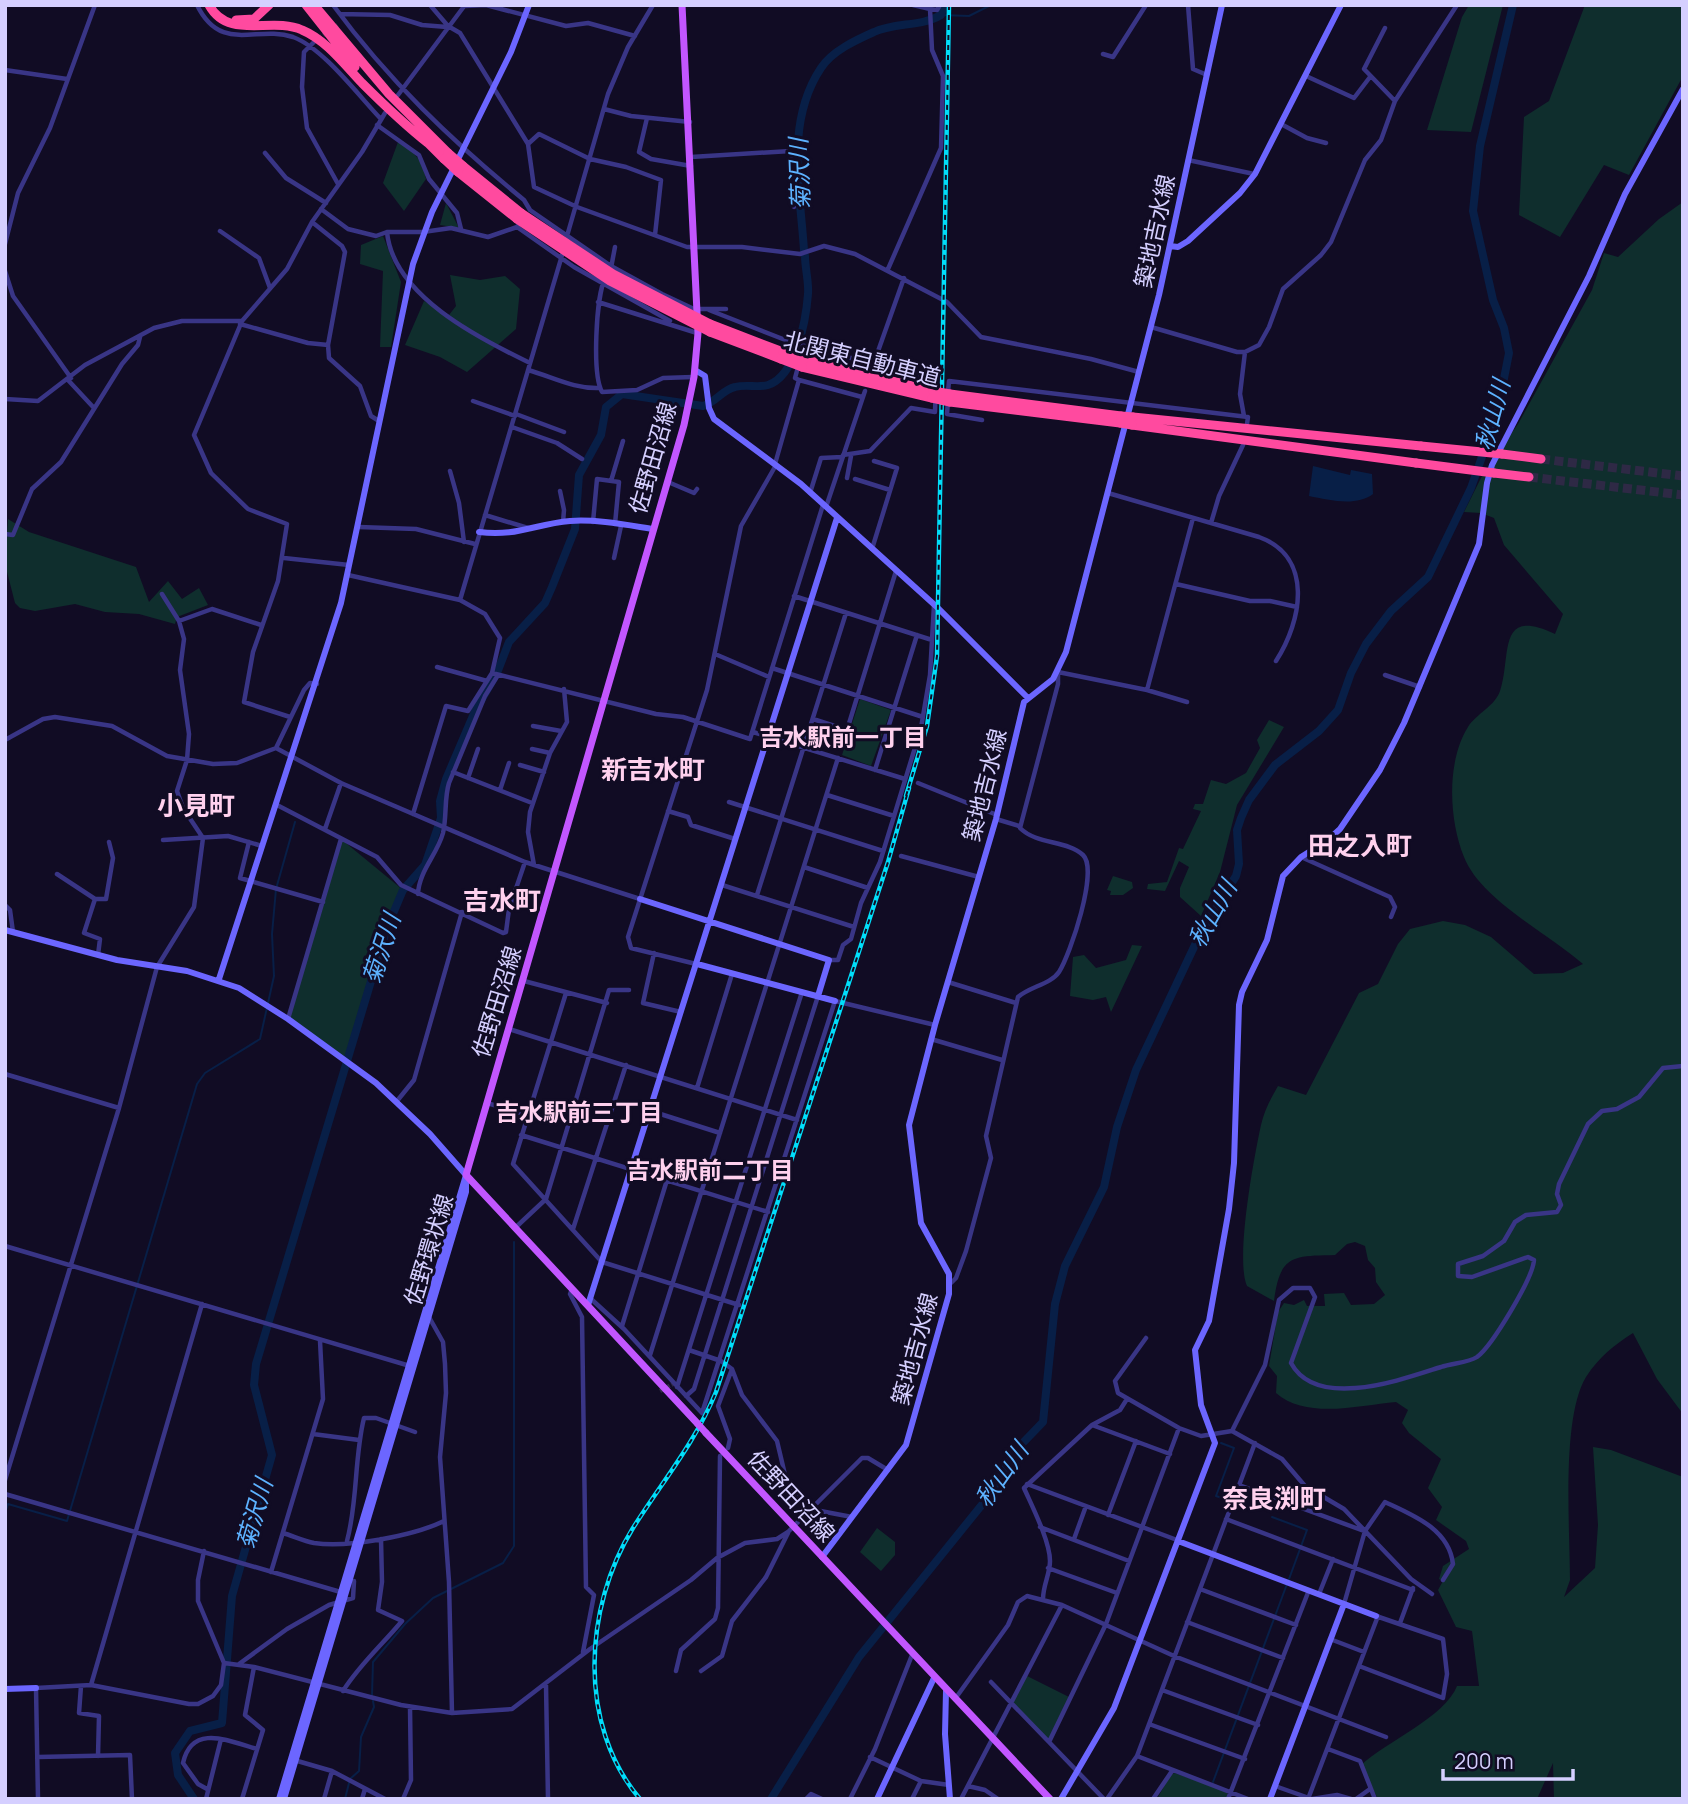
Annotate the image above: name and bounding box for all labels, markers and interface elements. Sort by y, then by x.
water label: 菊沢川 [781,135,816,211]
street label: 築地吉水線 [1126,171,1182,290]
street label: 北関東自動車道 [780,323,944,393]
water label: 秋山川 [1466,373,1518,454]
street label: 佐野田沼線 [621,398,683,517]
district label: 吉水駅前一丁目 [759,720,927,753]
street label: 築地吉水線 [955,725,1013,844]
district label: 新吉水町 [601,751,705,787]
district label: 小見町 [157,787,235,823]
district label: 田之入町 [1308,827,1412,863]
water label: 秋山川 [1180,871,1245,953]
district label: 吉水町 [463,882,541,918]
water label: 菊沢川 [354,906,408,988]
street label: 佐野田沼線 [464,942,528,1061]
district label: 吉水駅前三丁目 [495,1095,663,1128]
district label: 吉水駅前二丁目 [626,1153,794,1186]
street label: 佐野環状線 [396,1190,460,1309]
street label: 築地吉水線 [884,1289,944,1408]
water label: 秋山川 [967,1433,1037,1513]
street label: 佐野田沼線 [741,1442,843,1548]
water label: 菊沢川 [228,1472,280,1553]
district label: 奈良渕町 [1222,1480,1326,1516]
scale bar [1443,1738,1572,1782]
text: 200 m [1454,1747,1514,1775]

